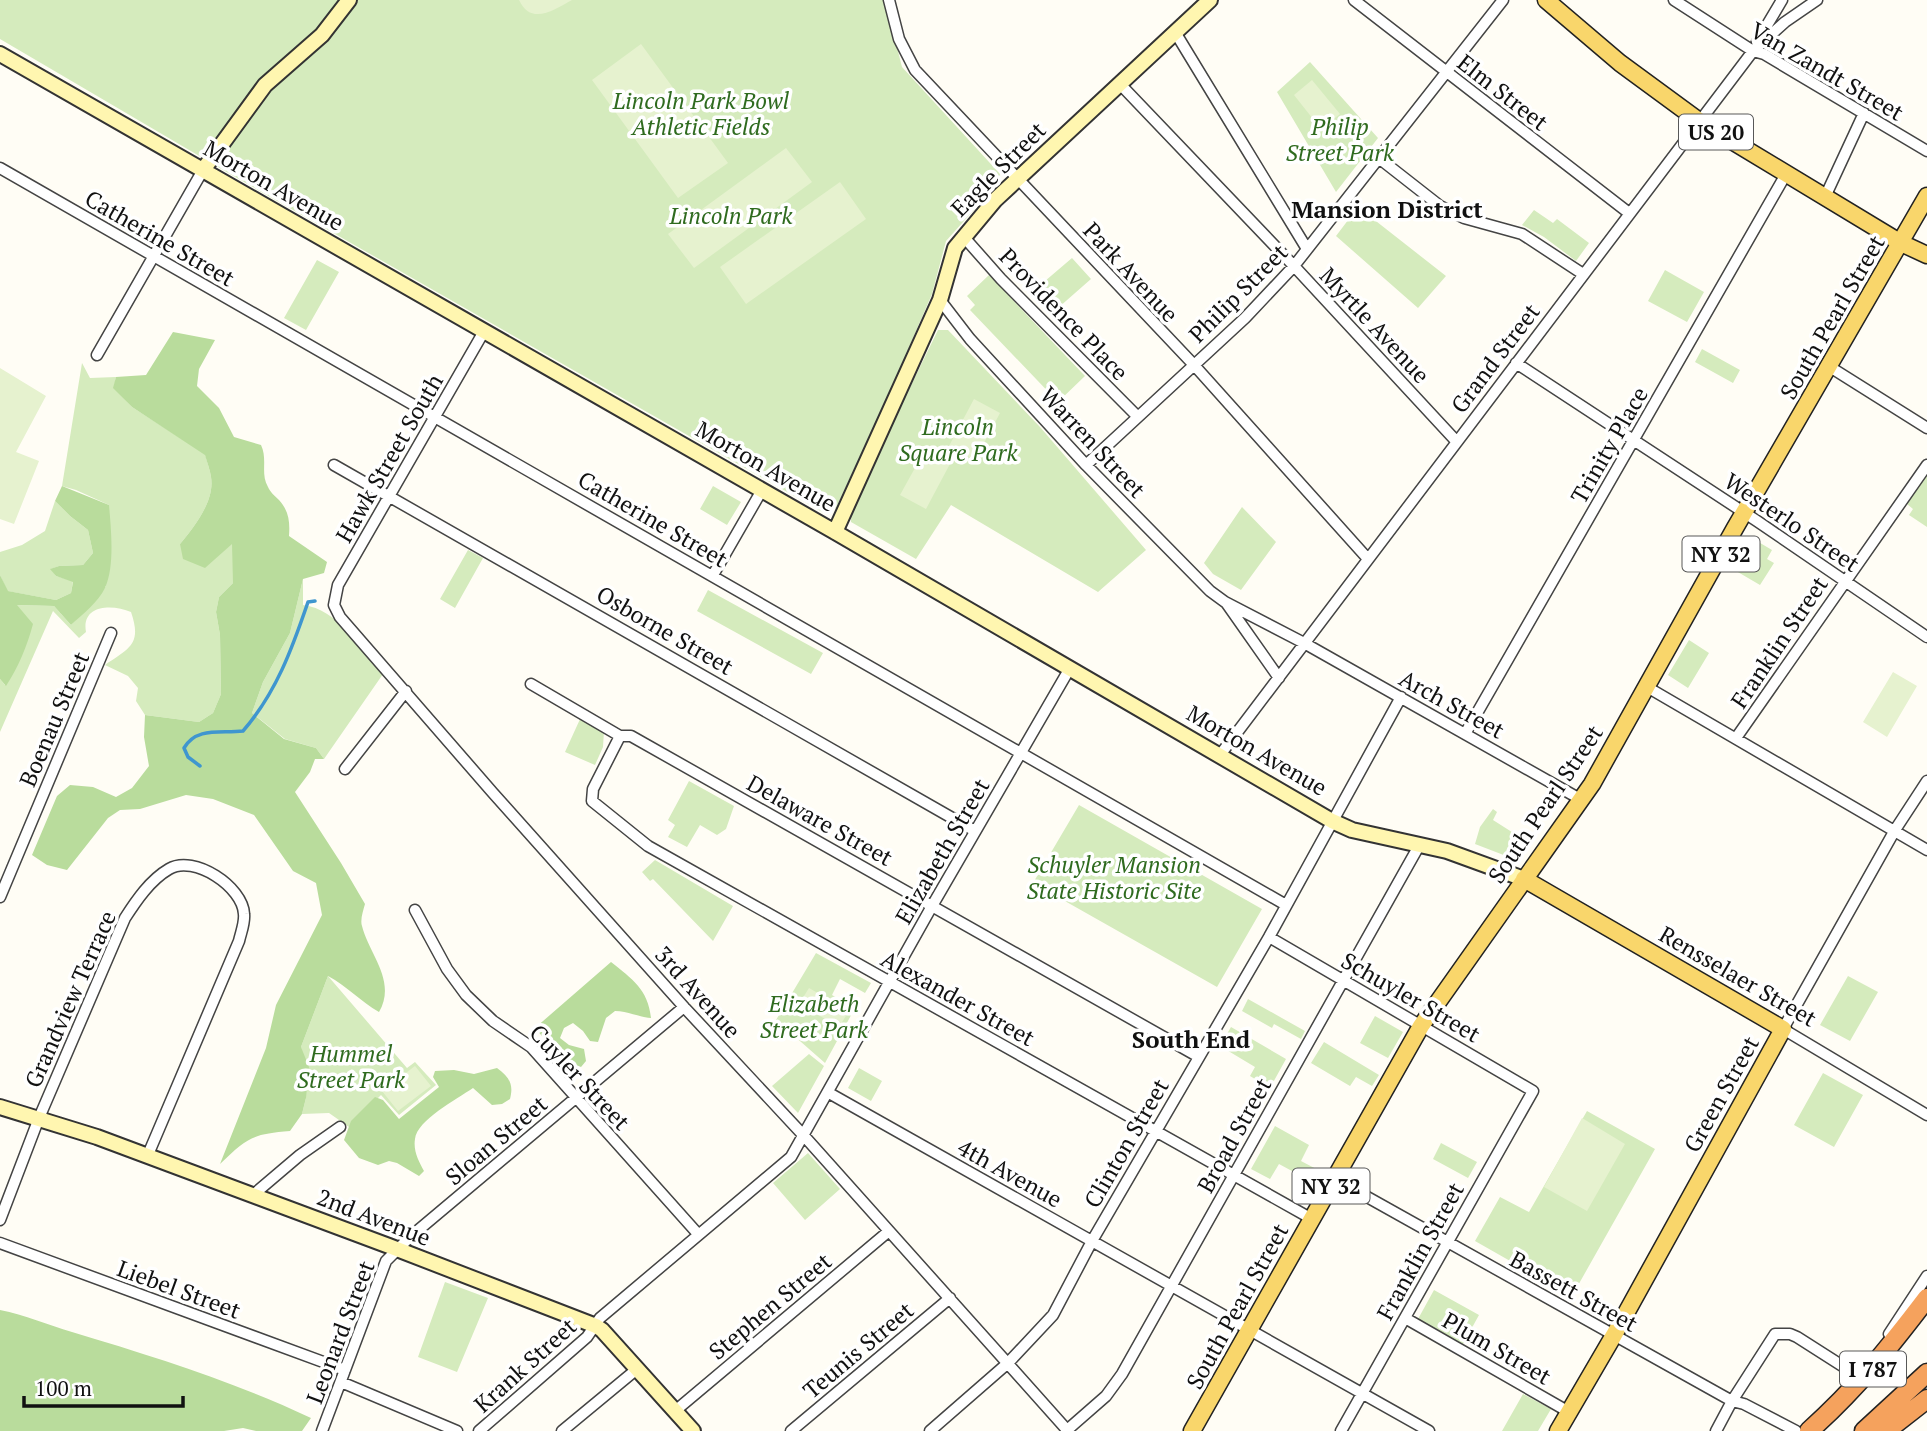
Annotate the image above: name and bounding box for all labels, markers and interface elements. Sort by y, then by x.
street label: Van Zandt Street [1745,15,1910,128]
street label: Elm Street [1451,47,1555,137]
park label: Lincoln Park Bowl Athletic Fields [612,85,790,142]
park label: Philip Street Park [1286,111,1395,168]
street label: Eagle Street [944,114,1053,223]
road number: US 20 [1679,114,1753,150]
street label: Morton Avenue [198,132,350,238]
street label: Catherine Street [80,183,241,294]
district label: Mansion District [1291,193,1483,225]
park label: Lincoln Park [668,200,793,231]
street label: Park Avenue [1077,215,1185,329]
street label: South Pearl Street [1772,229,1892,405]
street label: Philip Street [1182,236,1295,349]
street label: Providence Place [993,241,1135,387]
street label: Myrtle Avenue [1313,260,1437,390]
street label: Grand Street [1444,297,1547,419]
street label: Hawk Street South [328,368,450,548]
street label: Warren Street [1033,380,1153,505]
street label: Trinity Place [1563,381,1655,509]
park label: Lincoln Square Park [898,411,1018,468]
street label: Morton Avenue [690,413,842,519]
street label: Catherine Street [573,464,734,575]
street label: Westerlo Street [1718,465,1866,579]
road number: NY 32 [1682,536,1760,572]
street label: Franklin Street [1723,570,1835,714]
street label: Osborne Street [591,578,740,682]
street label: Boenau Street [12,646,97,791]
street label: Arch Street [1394,662,1511,746]
street label: Morton Avenue [1181,697,1333,803]
street label: South Pearl Street [1480,718,1610,889]
street label: Delaware Street [742,767,899,873]
street label: Elizabeth Street [888,772,996,929]
park label: Schuyler Mansion State Historic Site [1027,849,1201,906]
street label: Grandview Terrace [17,906,123,1092]
street label: Rensselaer Street [1654,918,1823,1034]
street label: 3rd Avenue [648,939,748,1045]
street label: Alexander Street [876,943,1041,1053]
street label: Schuyler Street [1336,945,1487,1050]
park label: Elizabeth Street Park [760,988,869,1045]
street label: Cuyler Street [523,1017,637,1137]
district label: South End [1132,1023,1251,1055]
street label: Green Street [1676,1030,1766,1158]
park label: Hummel Street Park [297,1038,406,1095]
street label: Clinton Street [1077,1072,1176,1213]
street label: Broad Street [1190,1072,1279,1198]
street label: Sloan Street [438,1088,554,1192]
street label: 4th Avenue [952,1132,1068,1214]
road number: NY 32 [1292,1168,1370,1204]
street label: Franklin Street [1369,1176,1471,1325]
street label: 2nd Avenue [313,1181,435,1253]
street label: South Pearl Street [1179,1217,1296,1394]
street label: Bassett Street [1505,1243,1644,1339]
street label: Stephen Street [702,1245,838,1366]
street label: Liebel Street [113,1252,245,1326]
street label: Leonard Street [299,1256,382,1408]
street label: Teunis Street [796,1294,920,1405]
street label: Plum Street [1437,1304,1557,1392]
street label: Krank Street [467,1310,583,1419]
road number: I 787 [1840,1352,1906,1386]
scale bar [24,1364,184,1408]
text: 100 m [35,1374,92,1402]

